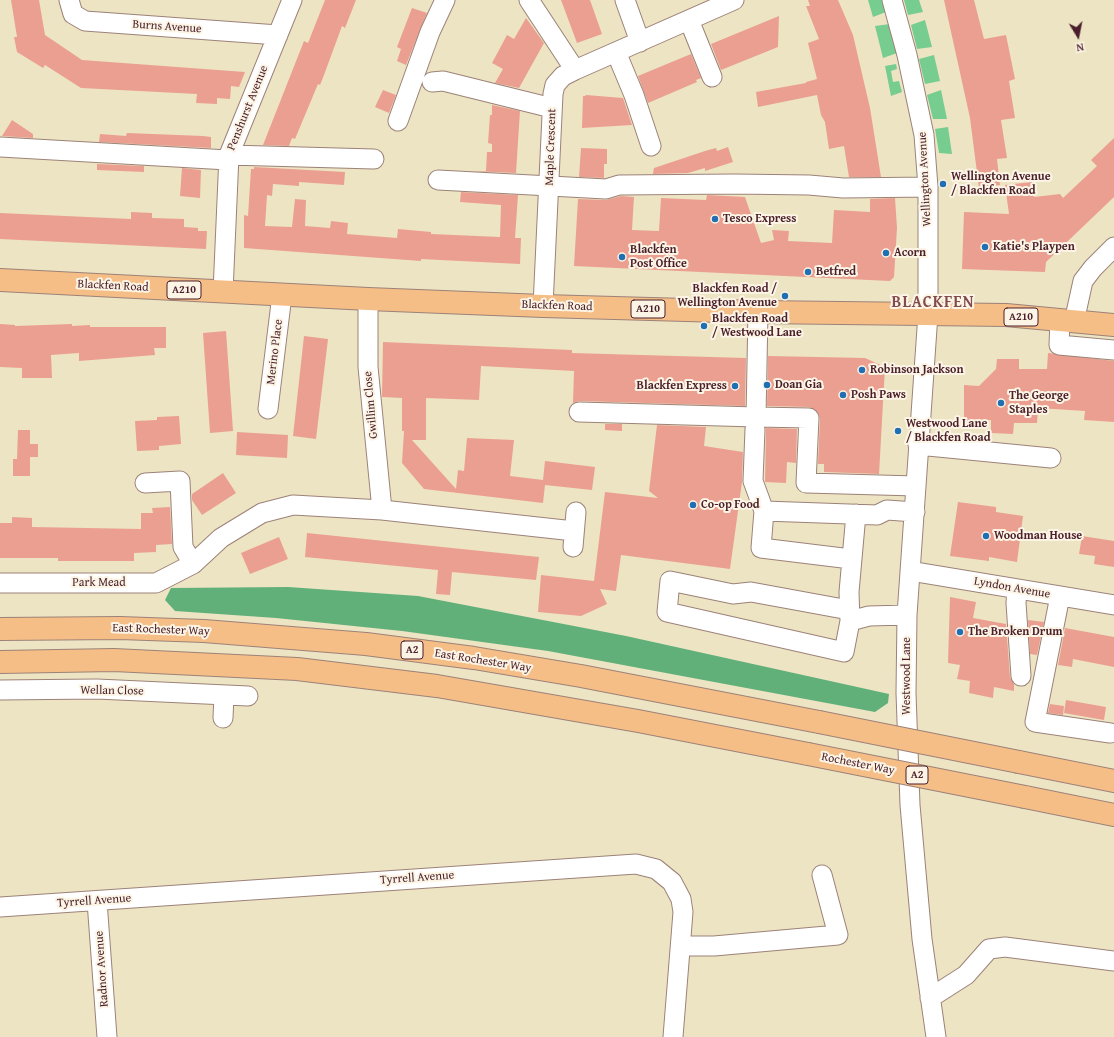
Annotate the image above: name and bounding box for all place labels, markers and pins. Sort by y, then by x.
place label: Wellington Avenue / Blackfen Road [951,170,1051,198]
marker: Wellington Avenue / Blackfen Road [938,179,948,189]
place label: Tesco Express [723,212,796,226]
marker: Tesco Express [710,214,720,224]
place label: Katie's Playpen [993,240,1075,254]
marker: Katie's Playpen [980,242,990,252]
place label: Blackfen Post Office [630,243,687,271]
place label: Acorn [894,246,926,260]
marker: Acorn [881,248,891,258]
marker: Blackfen Post Office [617,252,627,262]
place label: Betfred [816,265,856,279]
marker: Betfred [803,267,813,277]
place label: Blackfen Road / Wellington Avenue [677,282,777,310]
marker: Blackfen Road / Wellington Avenue [780,291,790,301]
place label: Blackfen Road / Westwood Lane [712,312,802,340]
marker: Blackfen Road / Westwood Lane [699,321,709,331]
place label: Robinson Jackson [870,363,964,377]
marker: Robinson Jackson [857,365,867,375]
place label: Doan Gia [775,378,822,392]
place label: Blackfen Express [637,379,727,393]
marker: Doan Gia [762,380,772,390]
marker: Blackfen Express [730,381,740,391]
place label: Posh Paws [851,388,906,402]
place label: The George Staples [1009,389,1069,417]
marker: Posh Paws [838,390,848,400]
marker: The George Staples [996,398,1006,408]
place label: Westwood Lane / Blackfen Road [906,417,991,445]
marker: Westwood Lane / Blackfen Road [893,426,903,436]
place label: Co-op Food [701,498,760,512]
marker: Co-op Food [688,500,698,510]
place label: Woodman House [994,529,1082,543]
marker: Woodman House [981,531,991,541]
place label: The Broken Drum [968,625,1063,639]
marker: The Broken Drum [955,627,965,637]

